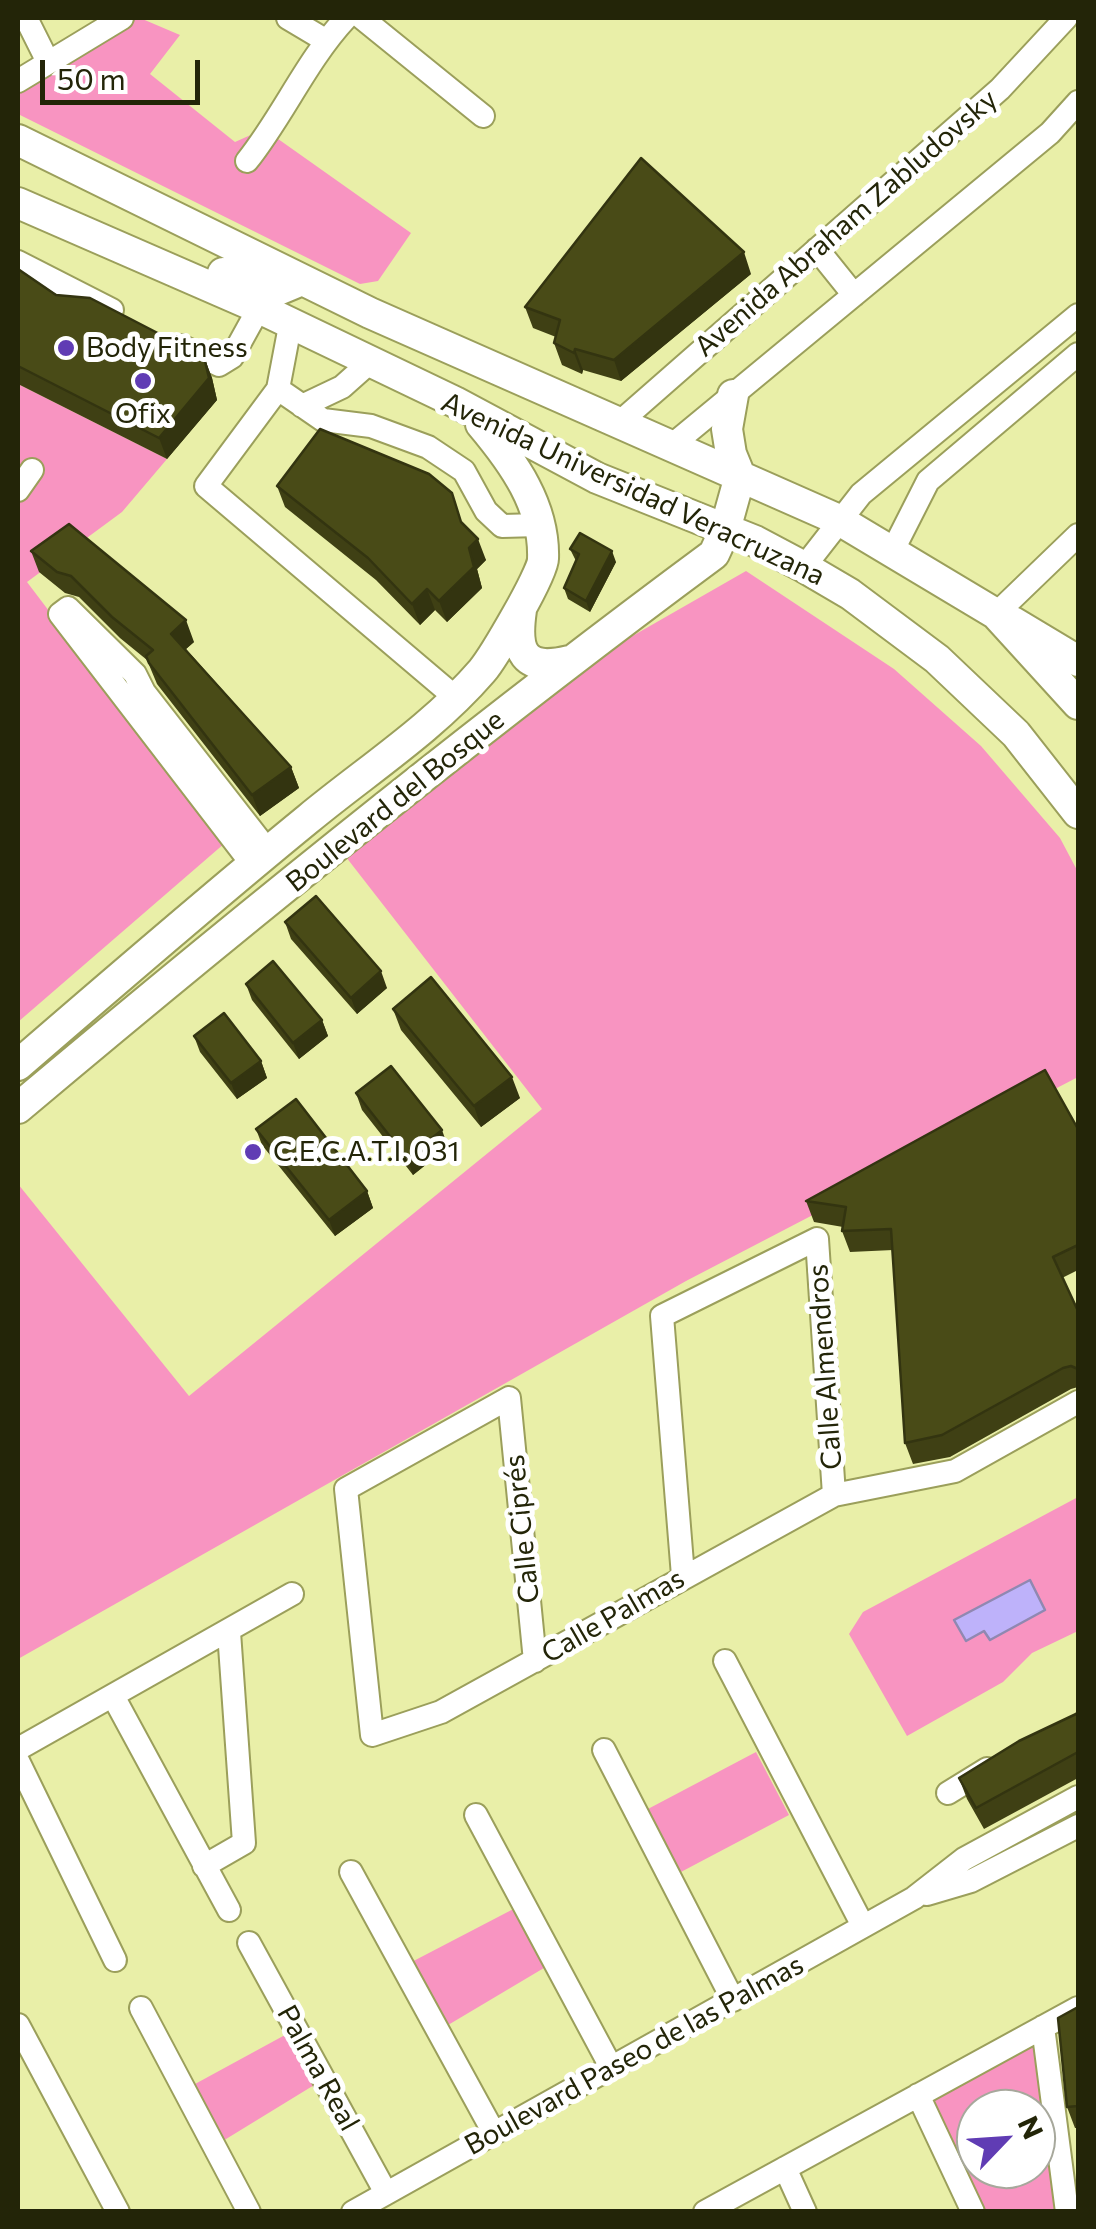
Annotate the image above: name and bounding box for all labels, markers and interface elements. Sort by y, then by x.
scale bar [45,40,205,102]
text: 50 m [57,59,126,96]
street label: Avenida Abraham Zabludovsky [688,82,1004,364]
place label: Body Fitness [86,331,248,365]
marker: Body Fitness [55,337,77,359]
marker: Ofix [132,370,154,392]
street label: Avenida Universidad Veracruzana [436,385,830,593]
place label: Ofix [115,397,171,431]
street label: Boulevard del Bosque [279,703,511,899]
place label: C.E.C.A.T.I. 031 [273,1135,459,1169]
marker: C.E.C.A.T.I. 031 [242,1141,264,1163]
street label: Calle Almendros [801,1263,849,1471]
street label: Calle Ciprés [497,1453,547,1605]
street label: Calle Palmas [536,1562,690,1670]
street label: Boulevard Paseo de las Palmas [459,1948,809,2162]
street label: Palma Real [270,1999,366,2137]
north arrow [956,2089,1056,2189]
text: N [1012,2110,1051,2144]

